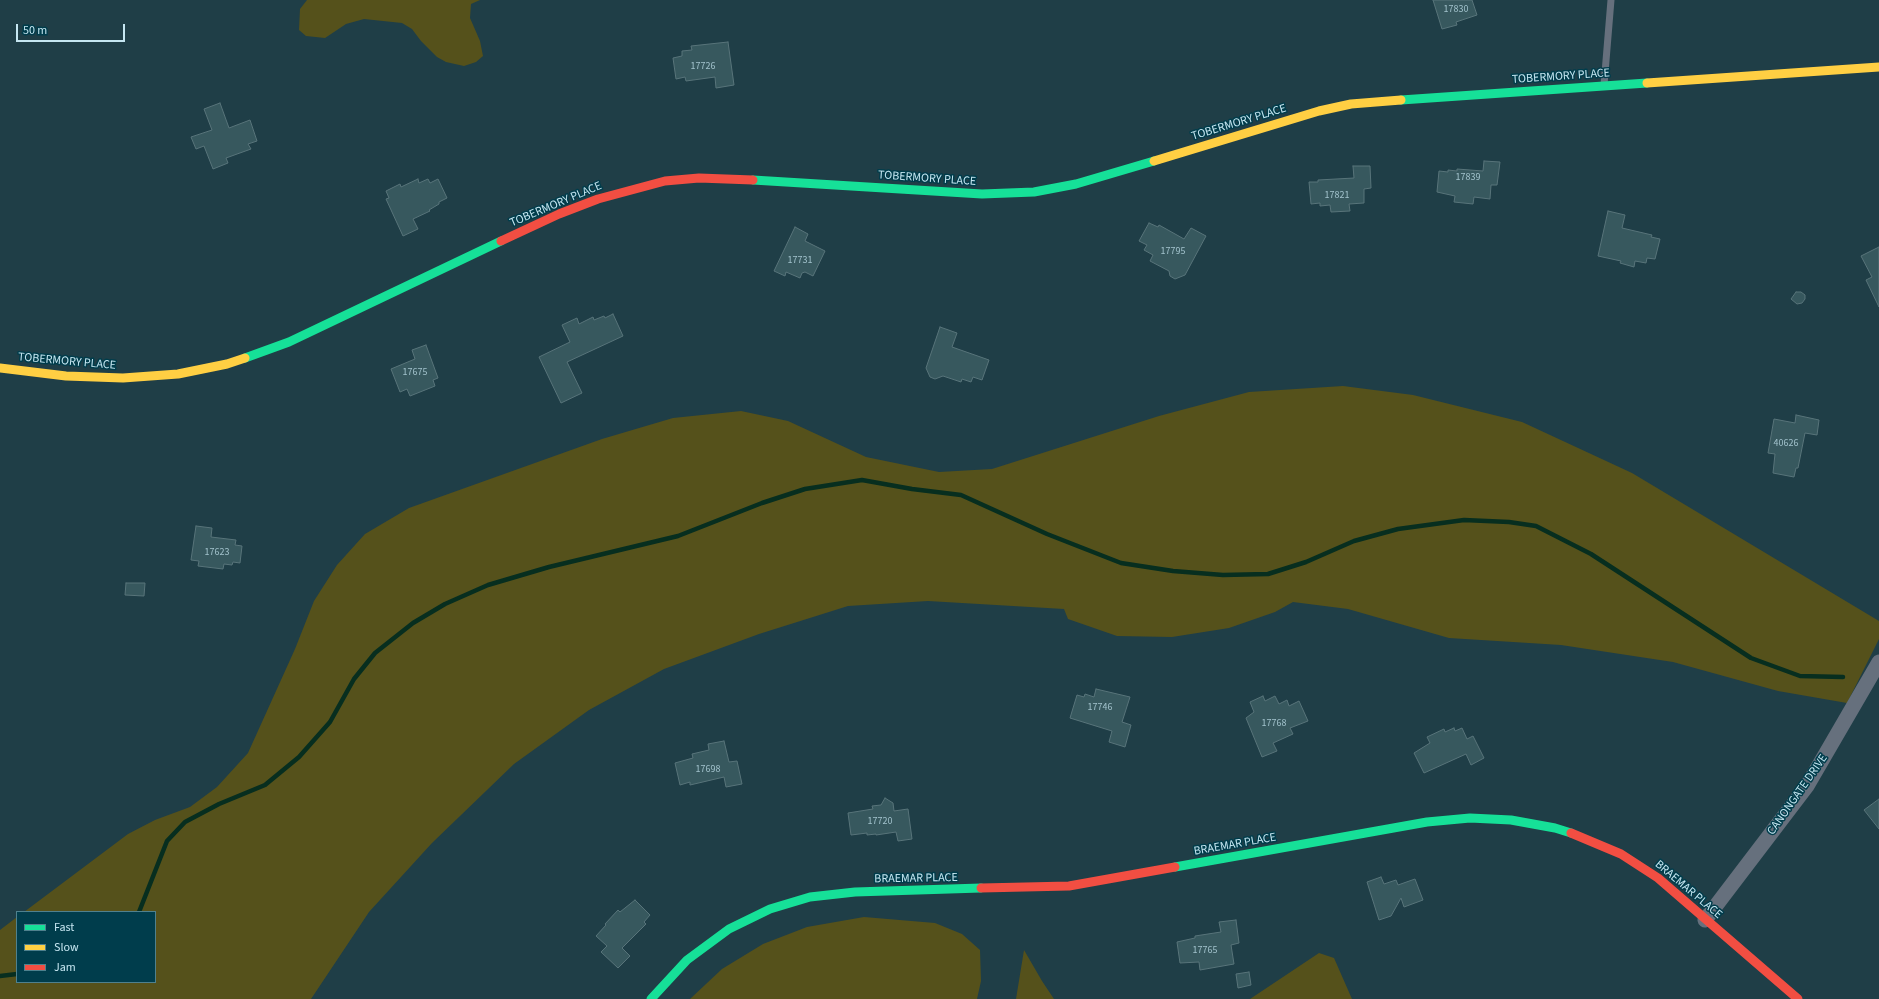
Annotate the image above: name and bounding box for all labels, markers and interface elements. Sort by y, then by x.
house number: 17830 [1444,4,1468,16]
scale bar [18,16,127,42]
text: 50 m [23,22,47,39]
house number: 17726 [691,61,715,73]
street label: TOBERMORY PLACE [1512,66,1610,88]
street label: TOBERMORY PLACE [1190,102,1288,144]
street label: TOBERMORY PLACE [878,168,976,190]
house number: 17839 [1456,172,1480,184]
street label: TOBERMORY PLACE [508,179,604,231]
house number: 17821 [1325,190,1349,202]
house number: 17795 [1161,246,1185,258]
house number: 17731 [788,255,812,267]
street label: TOBERMORY PLACE [17,351,117,373]
house number: 17675 [403,367,427,379]
house number: 40626 [1774,438,1798,450]
house number: 17623 [205,547,229,559]
house number: 17746 [1088,702,1112,714]
house number: 17768 [1262,718,1286,730]
street label: CANONGATE DRIVE [1765,752,1831,838]
house number: 17698 [696,764,720,776]
house number: 17720 [868,816,892,828]
street label: BRAEMAR PLACE [1193,831,1277,859]
street label: BRAEMAR PLACE [1651,858,1725,922]
street label: BRAEMAR PLACE [874,871,958,887]
legend [16,911,156,983]
text: Fast [54,919,74,936]
text: Slow [54,939,79,956]
house number: 17765 [1193,945,1217,957]
text: Jam [54,959,76,976]

